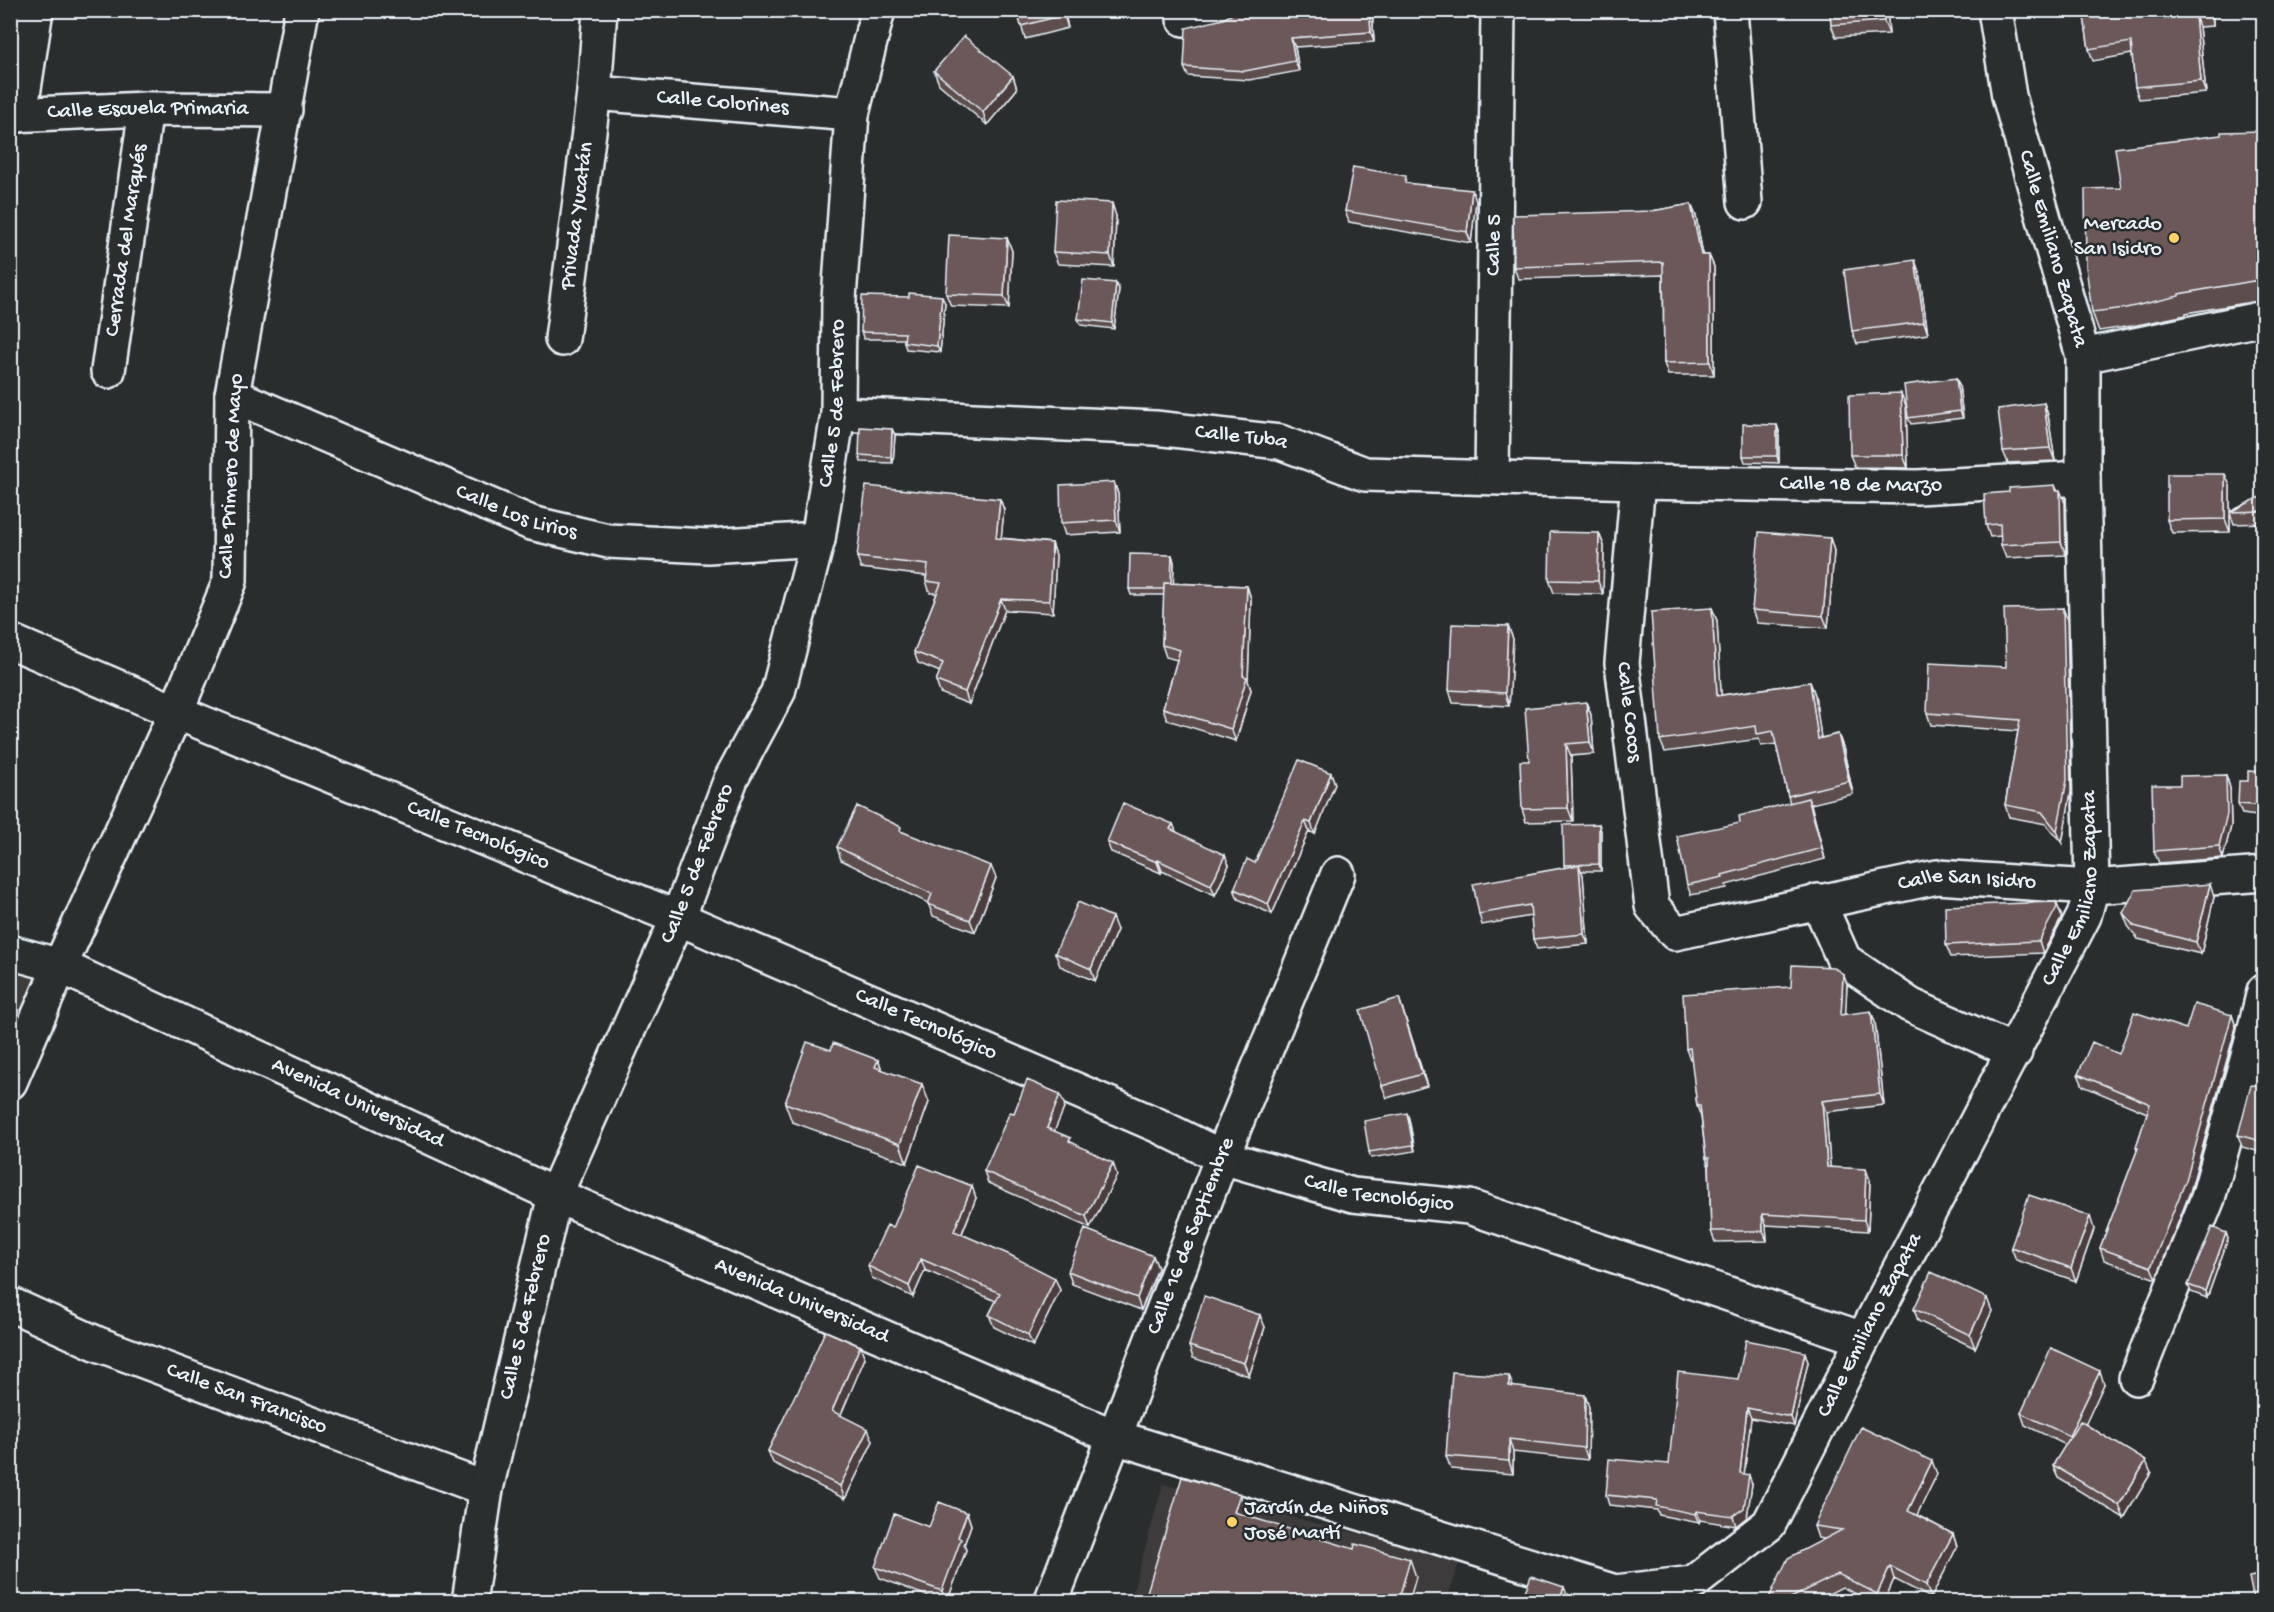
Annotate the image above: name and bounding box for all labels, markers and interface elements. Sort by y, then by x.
street label: Calle Colorines [655,85,791,122]
street label: Calle Escuela Primaria [47,96,249,126]
street label: Privada Yucatán [555,140,601,293]
street label: Cerrada del Marqués [100,142,154,338]
street label: Calle Emiliano Zapata [2011,147,2093,351]
place label: Mercado San Isidro [2074,212,2162,263]
street label: Calle 5 [1482,214,1508,276]
marker: Mercado San Isidro [2167,231,2181,245]
street label: Calle 5 de Febrero [813,319,852,490]
street label: Calle Primero de Mayo [214,373,250,579]
street label: Calle Tuba [1193,420,1292,457]
street label: Calle 18 de Marzo [1779,472,1943,500]
street label: Calle Los Lirios [451,479,580,547]
street label: Calle Cocos [1609,660,1647,764]
street label: Calle 5 de Febrero [655,780,741,948]
street label: Calle Emiliano Zapata [2036,790,2105,991]
street label: Calle Tecnológico [403,795,553,877]
street label: Calle San Isidro [1896,864,2037,898]
street label: Calle Tecnológico [851,983,1001,1067]
street label: Avenida Universidad [267,1052,450,1156]
street label: Calle 16 de Septiembre [1142,1133,1242,1338]
street label: Calle Tecnológico [1300,1168,1455,1218]
street label: Calle Emiliano Zapata [1812,1228,1929,1422]
street label: Calle 5 de Febrero [494,1232,558,1402]
street label: Avenida Universidad [710,1252,894,1351]
street label: Calle San Francisco [162,1358,330,1441]
place label: Jardín de Niños José Martí [1244,1496,1388,1547]
marker: Jardín de Niños José Martí [1225,1515,1239,1529]

